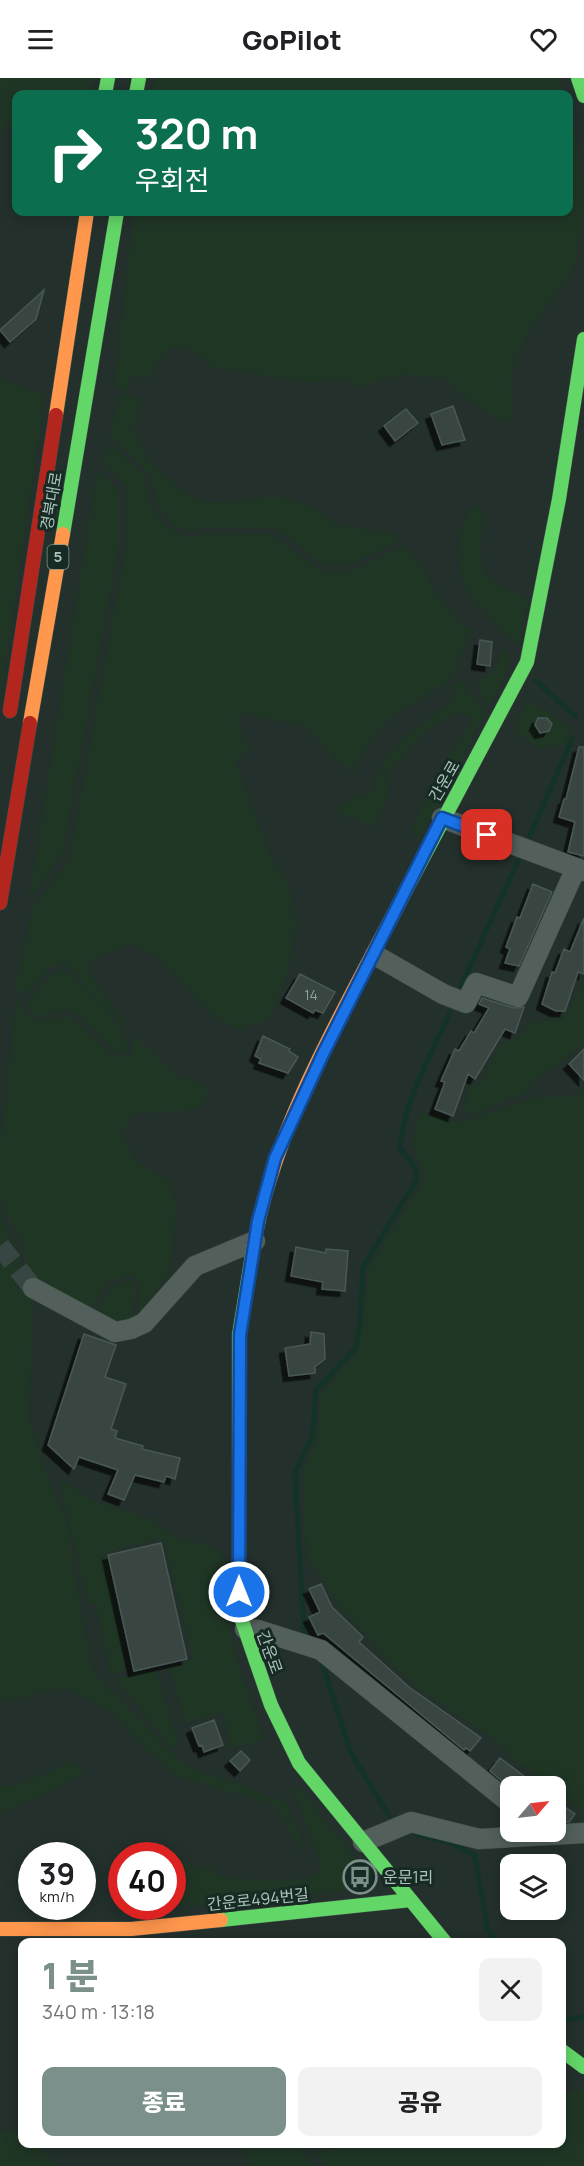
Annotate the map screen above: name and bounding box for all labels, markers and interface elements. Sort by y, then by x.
text: GoPilot [242,21,342,58]
icon: menu [24,23,57,56]
icon: heart [527,23,560,56]
text: 320 m [135,104,258,162]
icon: right [36,114,114,192]
text: 우회전 [135,161,210,198]
street label: 경북대로 [35,470,67,532]
road number: 5 [48,545,68,569]
street label: 간운로 [423,756,465,806]
pin [461,809,512,860]
icon: arrive [470,818,503,851]
house number: 14 [304,985,318,1004]
position arrow [207,1560,271,1624]
street label: 간운로 [252,1627,288,1677]
north arrow [500,1776,566,1842]
map controls [500,1776,566,1920]
speed limit sign: 40 [108,1842,186,1920]
text: 39 [39,1853,75,1894]
button: layers [500,1854,566,1920]
bus stop icon: 운문1리 [342,1859,378,1895]
place label: 운문1리 [383,1866,433,1888]
street label: 간운로494번길 [206,1883,310,1915]
text: km/h [40,1886,74,1907]
text: 1 분 [42,1951,99,2000]
button: close [479,1958,542,2021]
text: 340 m · 13:18 [42,1998,155,2025]
button: 종료 [42,2067,286,2136]
button: 공유 [298,2067,542,2136]

